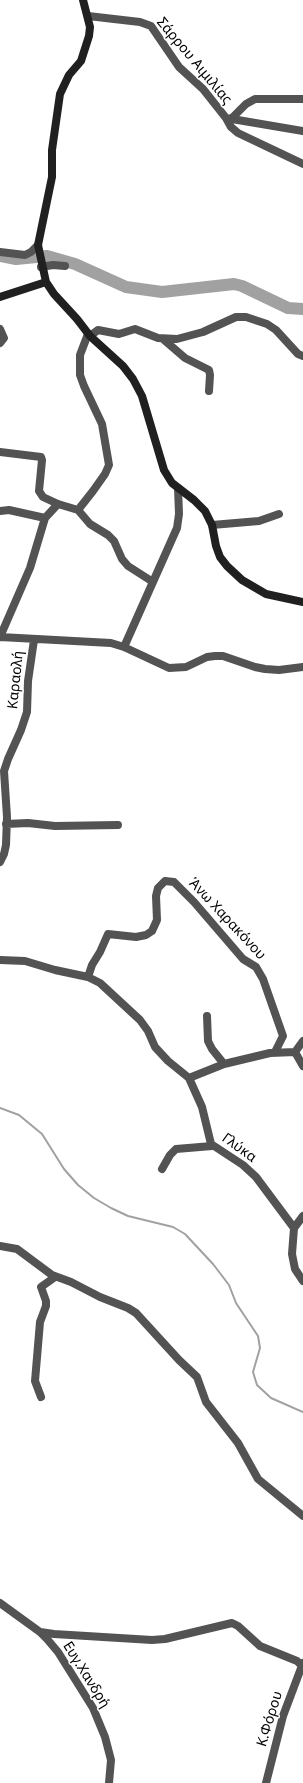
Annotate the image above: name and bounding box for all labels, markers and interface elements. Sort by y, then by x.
street label: Σάρρου Αιμιλίας [153,14,235,108]
street label: Καραολή [5,650,27,710]
street label: Άνω Χαρακόνου [185,875,269,963]
street label: Γλύκα [218,1130,260,1166]
street label: Ευγ.Χανδρή [59,1639,113,1711]
street label: Κ.Φόρου [254,1689,286,1749]

